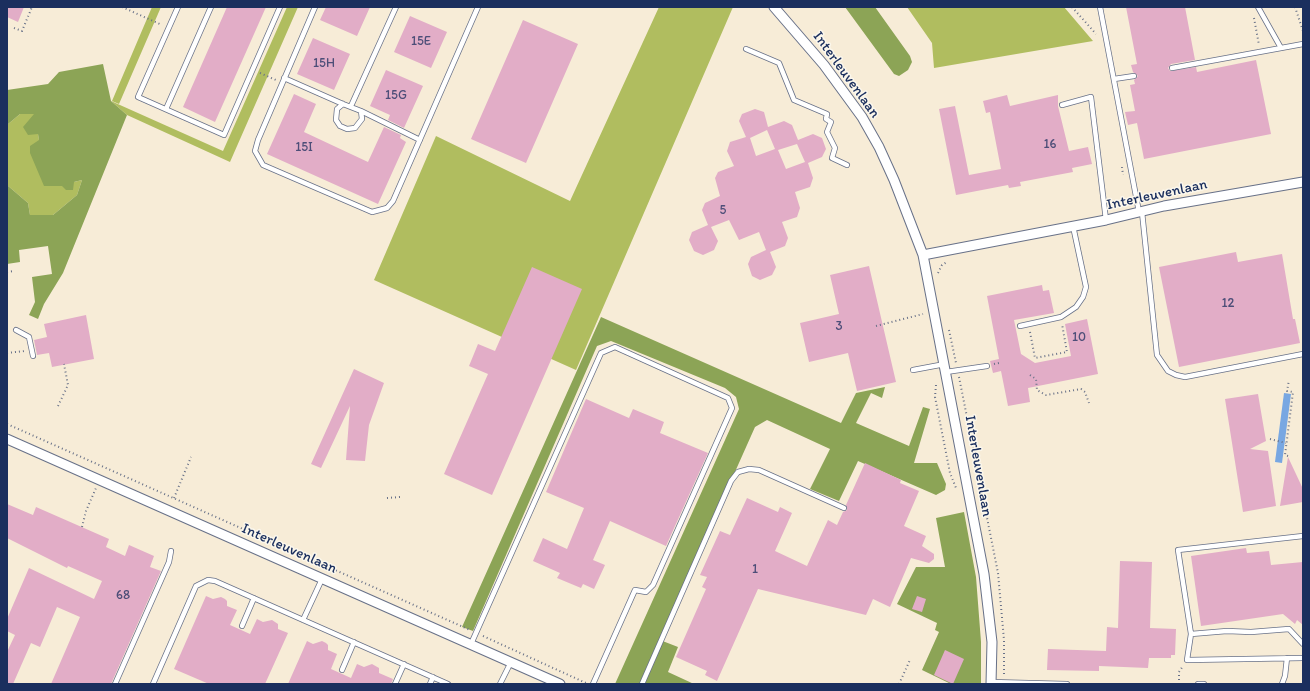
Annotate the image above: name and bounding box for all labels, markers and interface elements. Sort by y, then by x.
street label: Interleuvenlaan [809,28,883,122]
house number: 15E [411,34,431,50]
house number: 15H [313,56,335,72]
house number: 15G [385,88,407,104]
house number: 16 [1044,137,1056,153]
house number: 15I [295,140,313,156]
street label: Interleuvenlaan [1105,176,1209,214]
house number: 5 [720,203,726,219]
house number: 12 [1222,296,1234,312]
house number: 3 [835,319,843,335]
house number: 10 [1072,330,1086,346]
street label: Interleuvenlaan [960,414,996,518]
street label: Interleuvenlaan [239,520,339,578]
house number: 1 [752,562,758,578]
house number: 68 [116,588,130,604]

